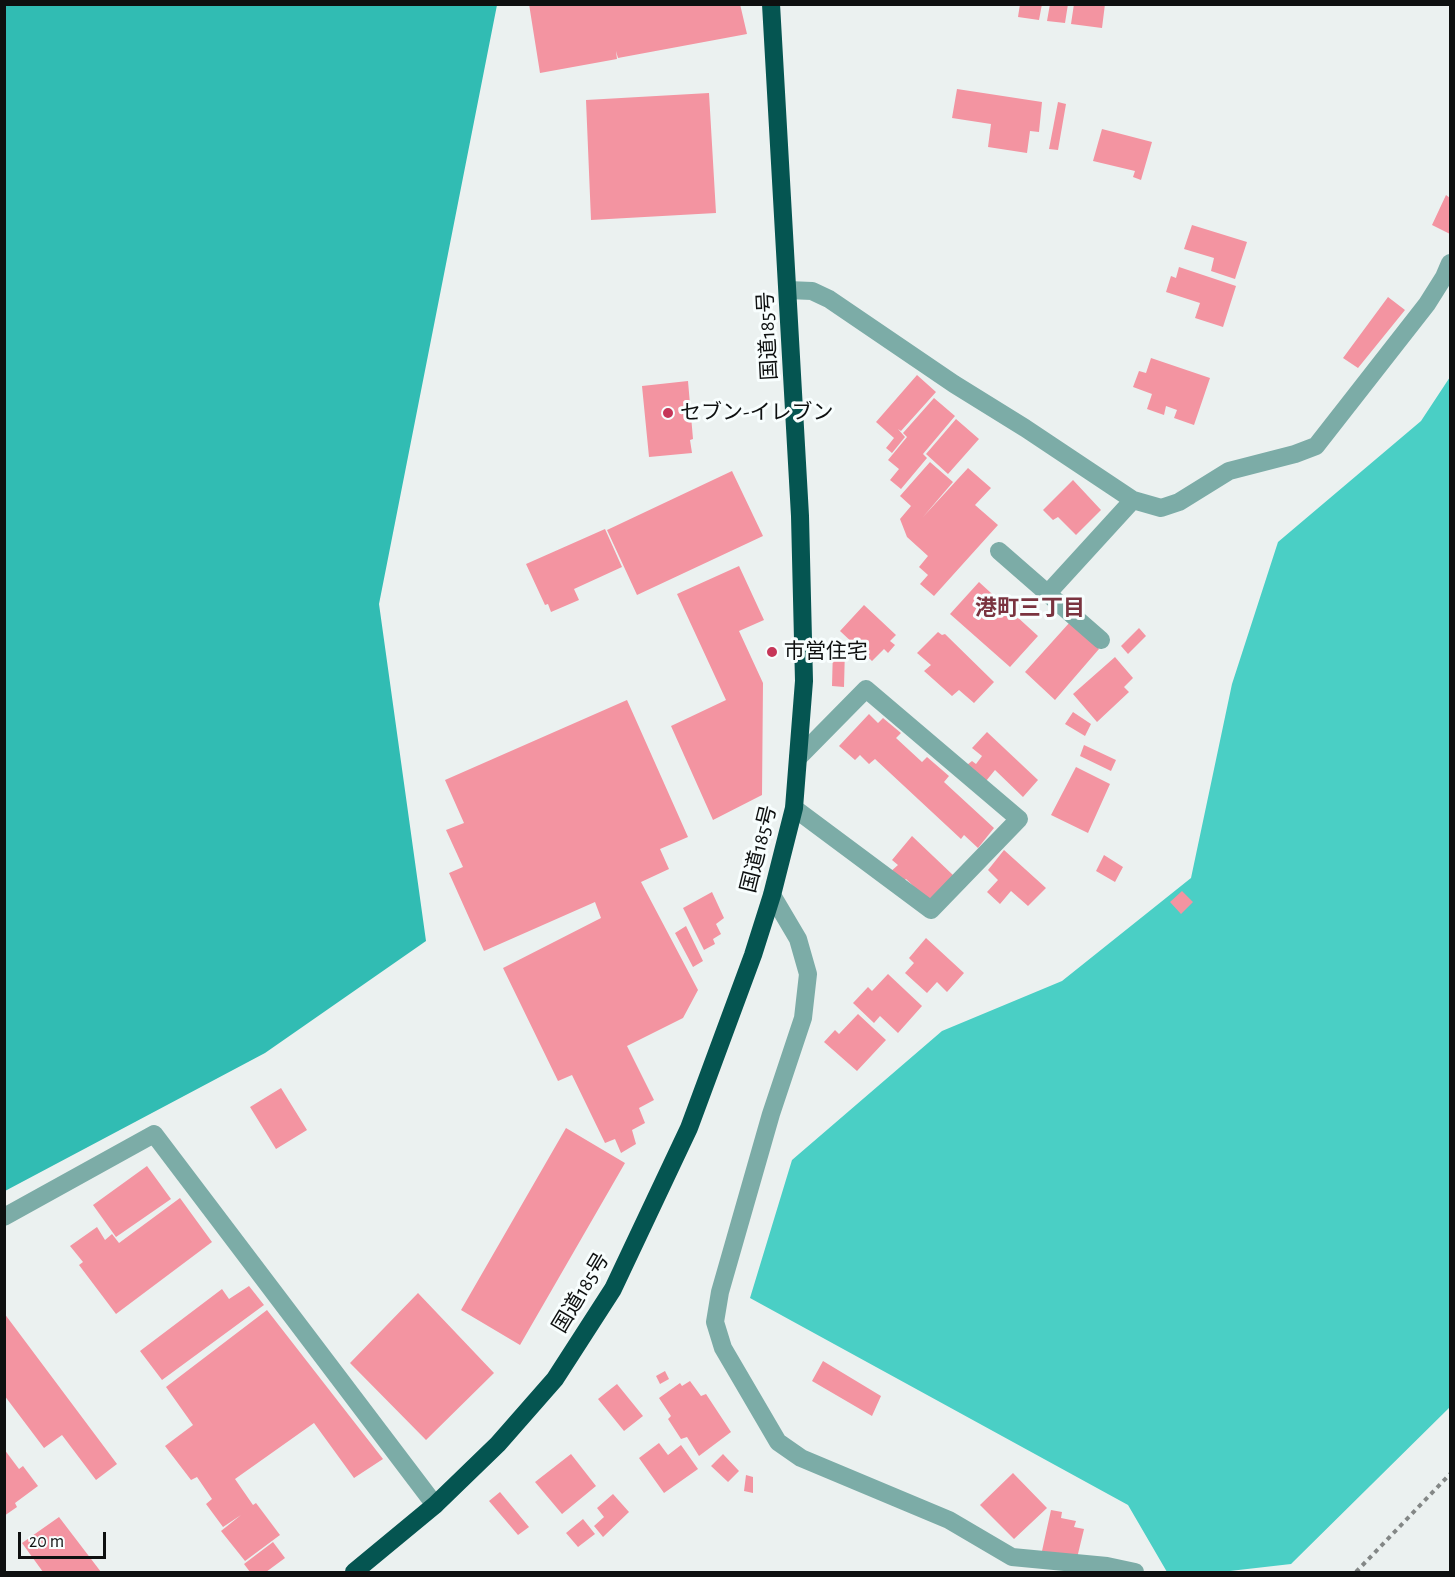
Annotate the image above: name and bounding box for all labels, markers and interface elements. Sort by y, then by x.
street label: 国道185号 [753,291,783,381]
place label: セブン-イレブン [680,400,833,426]
marker: セブン-イレブン [661,406,675,420]
district label: 港町三丁目 [975,595,1085,621]
place label: 市営住宅 [784,639,868,665]
marker: 市営住宅 [765,645,779,659]
street label: 国道185号 [736,803,782,895]
street label: 国道185号 [547,1248,615,1338]
scale bar [21,1520,110,1558]
text: 20 m [29,1533,64,1551]

